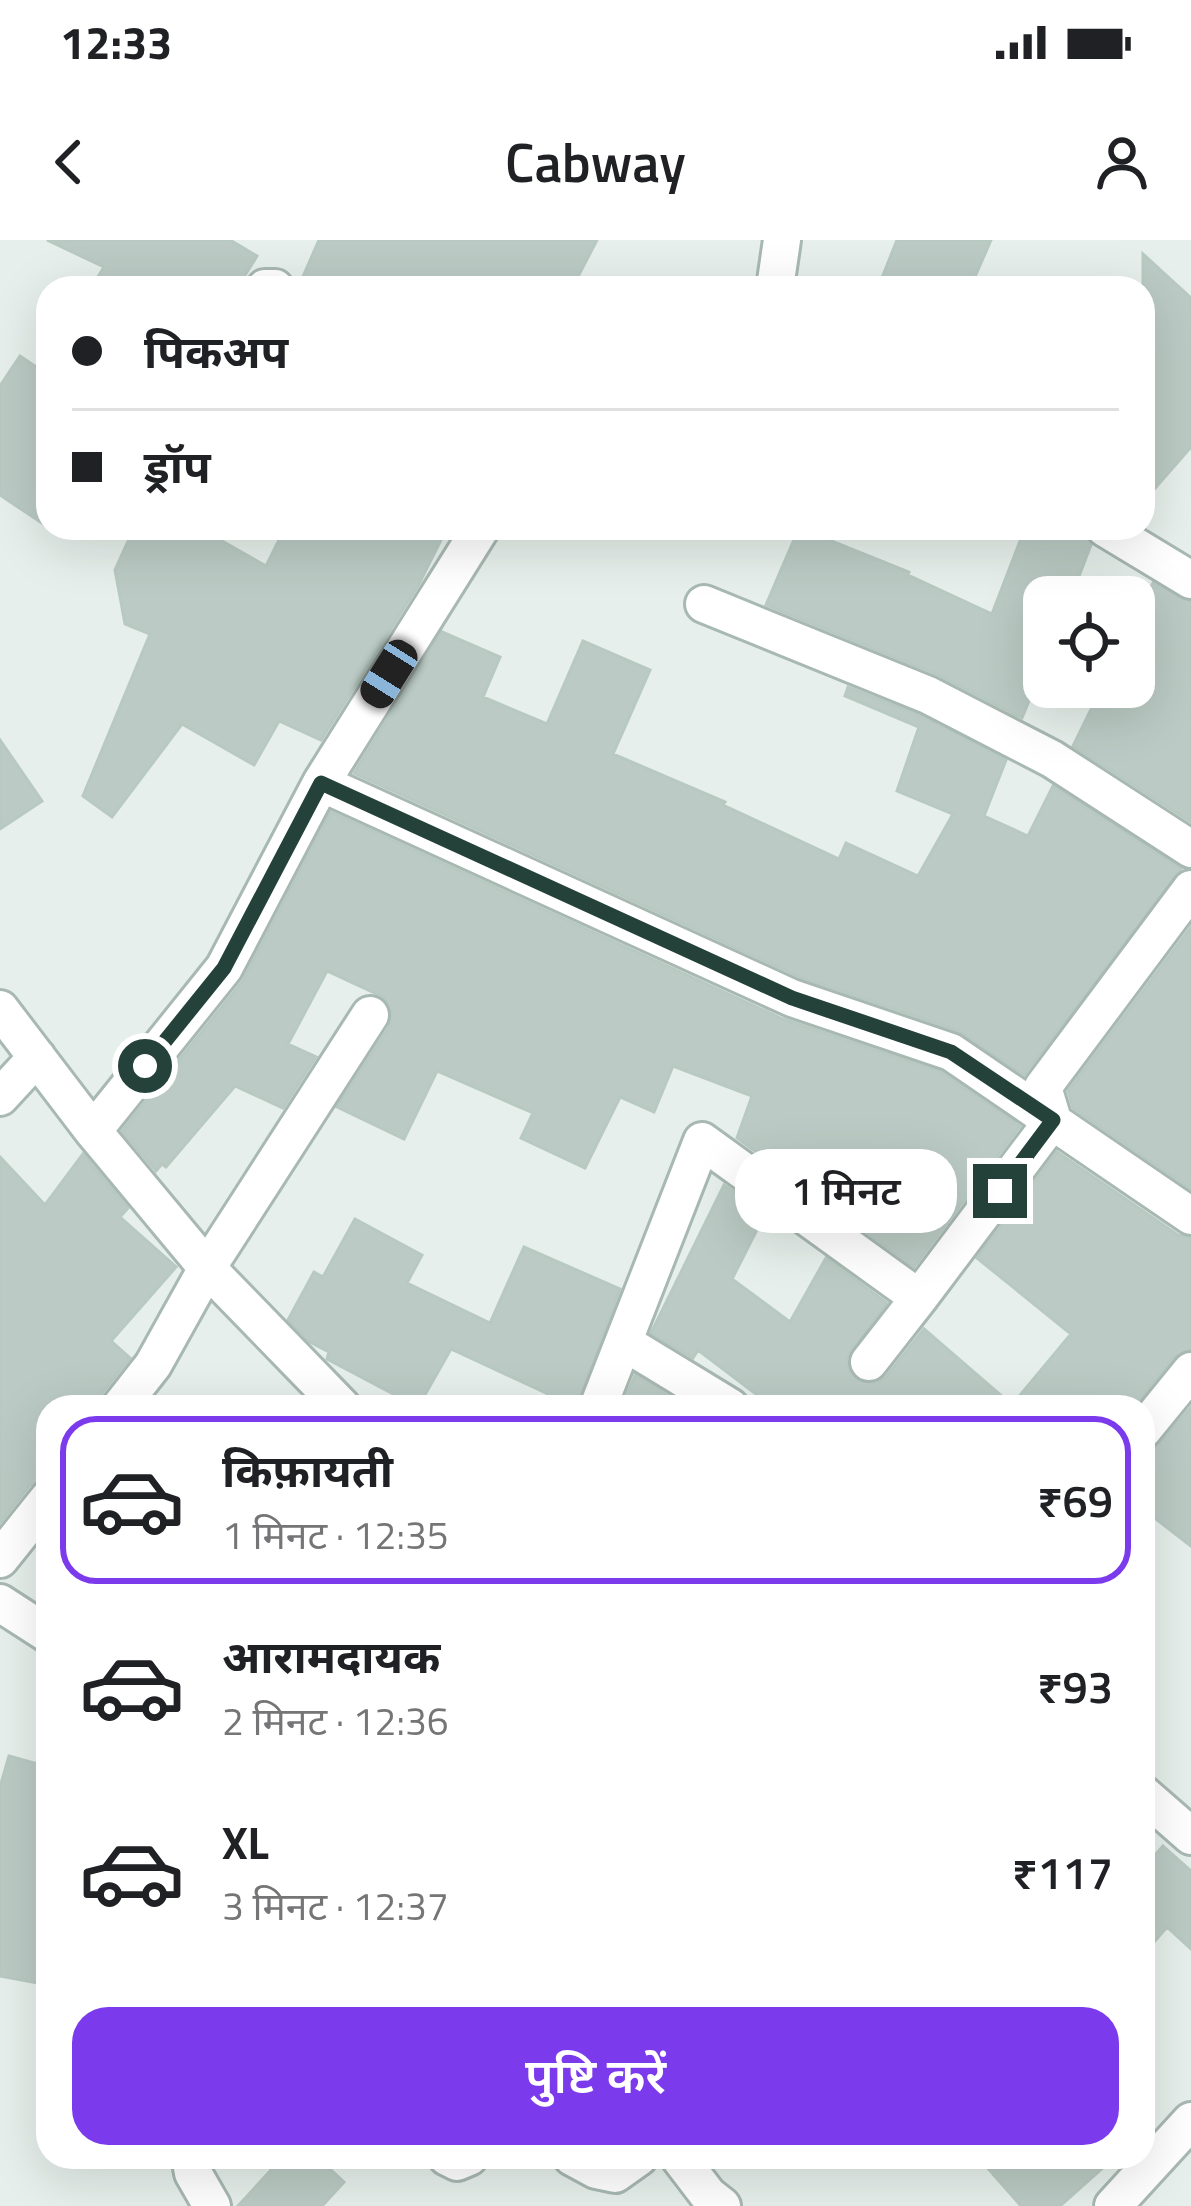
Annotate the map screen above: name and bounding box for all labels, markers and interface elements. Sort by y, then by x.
text: 12:33 [60,8,172,76]
text: Cabway [505,121,686,203]
icon: back [36,129,102,195]
icon: person [1089,129,1155,195]
text: पिकअप [144,317,288,385]
text: ड्रॉप [144,432,211,500]
map controls [1023,576,1155,708]
button: locate [1023,576,1155,708]
car [355,634,423,714]
route start [118,1039,172,1093]
callout: 1 मिनट [736,1149,958,1233]
text: 1 मिनट [791,1161,901,1220]
route end [973,1164,1027,1218]
text: किफ़ायती [222,1436,393,1504]
icon: car [78,1446,186,1554]
text: ₹69 [1037,1466,1113,1534]
text: 1 मिनट · 12:35 [222,1505,449,1564]
text: आरामदायक [222,1622,440,1690]
icon: car [78,1632,186,1740]
text: ₹93 [1037,1652,1113,1720]
text: 2 मिनट · 12:36 [222,1691,449,1750]
text: XL [222,1808,269,1876]
icon: car [78,1818,186,1926]
text: ₹117 [1012,1838,1113,1906]
text: 3 मिनट · 12:37 [222,1876,449,1935]
button: पुष्टि करें [72,2007,1119,2145]

